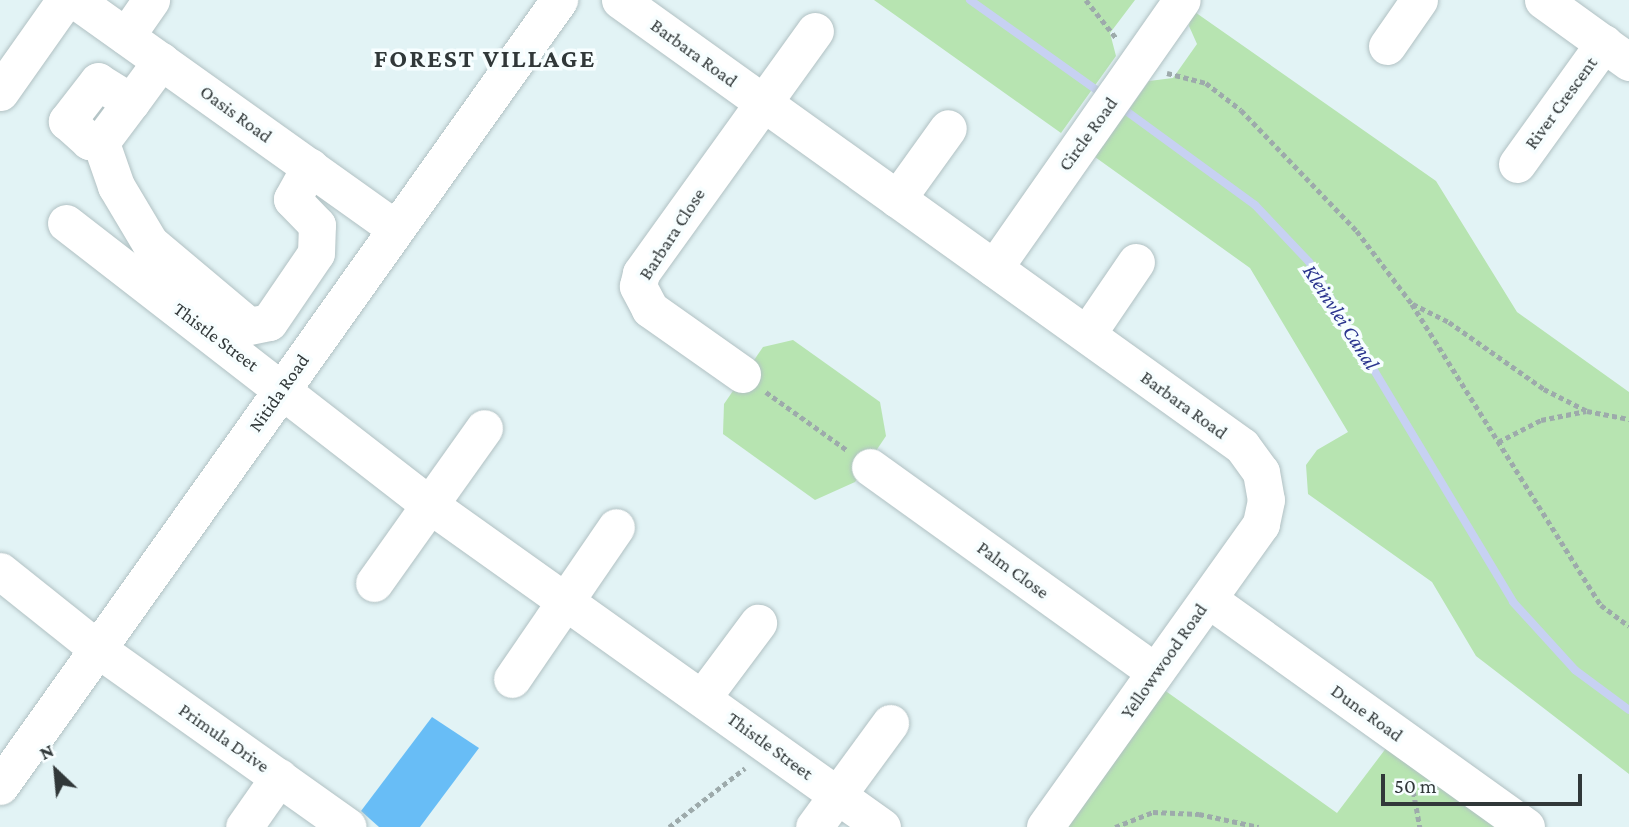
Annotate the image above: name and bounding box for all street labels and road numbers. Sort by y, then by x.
street label: Barbara Road [646,14,742,92]
street label: River Crescent [1520,52,1602,154]
street label: Oasis Road [196,80,276,148]
street label: Circle Road [1054,93,1122,175]
street label: Barbara Close [634,184,710,284]
street label: Thistle Street [169,298,263,376]
street label: Nitida Road [244,350,314,436]
street label: Barbara Road [1136,366,1232,444]
street label: Palm Close [973,536,1053,604]
street label: Yellowwood Road [1116,599,1212,723]
street label: Dune Road [1327,679,1407,747]
street label: Primula Drive [174,698,274,778]
street label: Thistle Street [723,707,817,785]

